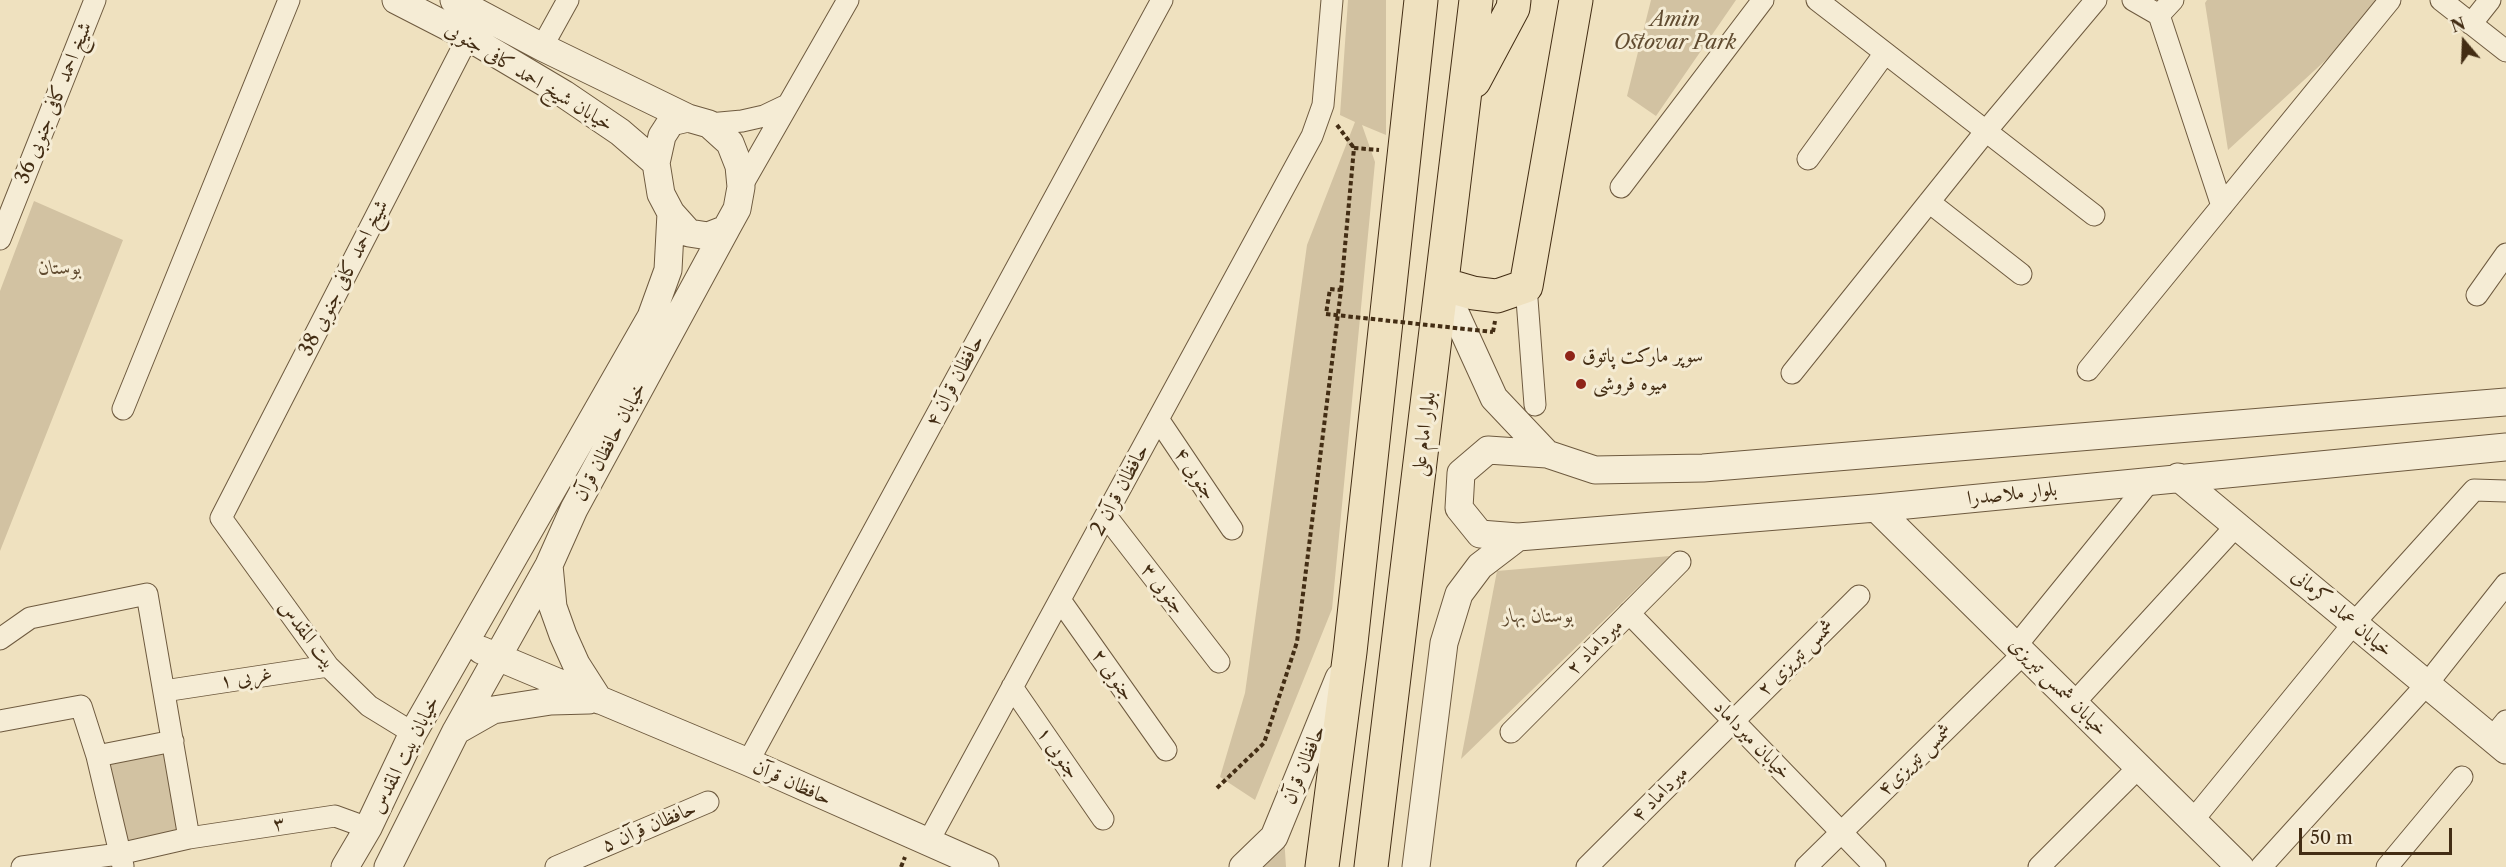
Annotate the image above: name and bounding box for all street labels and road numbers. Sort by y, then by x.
street label: خیابان شیخ احمد کافی جنوبی [441,17,617,137]
street label: شیخ احمد کافی جنوبی 36 [11,19,97,187]
street label: شیخ احمد کافی جنوبی 38 [294,196,394,360]
street label: حافظان قرآن ۴ [921,331,989,431]
street label: خیابان حافظان قرآن [569,378,651,506]
street label: بلوار امام علی [1407,390,1441,478]
street label: حافظان قرآن 2 [1086,440,1154,540]
street label: جنوبی ۴ [1169,443,1221,505]
street label: بلوار ملاصدرا [1966,477,2058,511]
street label: جنوبی ۳ [1136,559,1190,619]
street label: خیابان عماد کرمانی [2287,564,2397,662]
street label: بیت المقدس [273,596,341,674]
street label: میرداماد ۲ [1562,614,1628,680]
street label: شمس تبریزی ۲ [1752,614,1840,702]
street label: خیابان شمس تبریزی [2004,633,2112,741]
street label: جنوبی ۲ [1086,644,1140,706]
street label: ۱ غربی [218,662,274,694]
street label: خیابان بیت المقدس [365,692,445,818]
street label: خیابان میرداماد [1708,695,1796,785]
street label: شمس تیریزی۴ [1873,719,1957,801]
street label: جنوبی ۱ [1031,722,1085,784]
street label: حافظان قرآن [1277,722,1331,808]
street label: حافظان قرآن [749,755,835,811]
street label: میرداماد ۴ [1627,761,1693,827]
street label: حافظان قرآن ۵ [598,796,700,858]
street label: ۳ [272,811,286,837]

